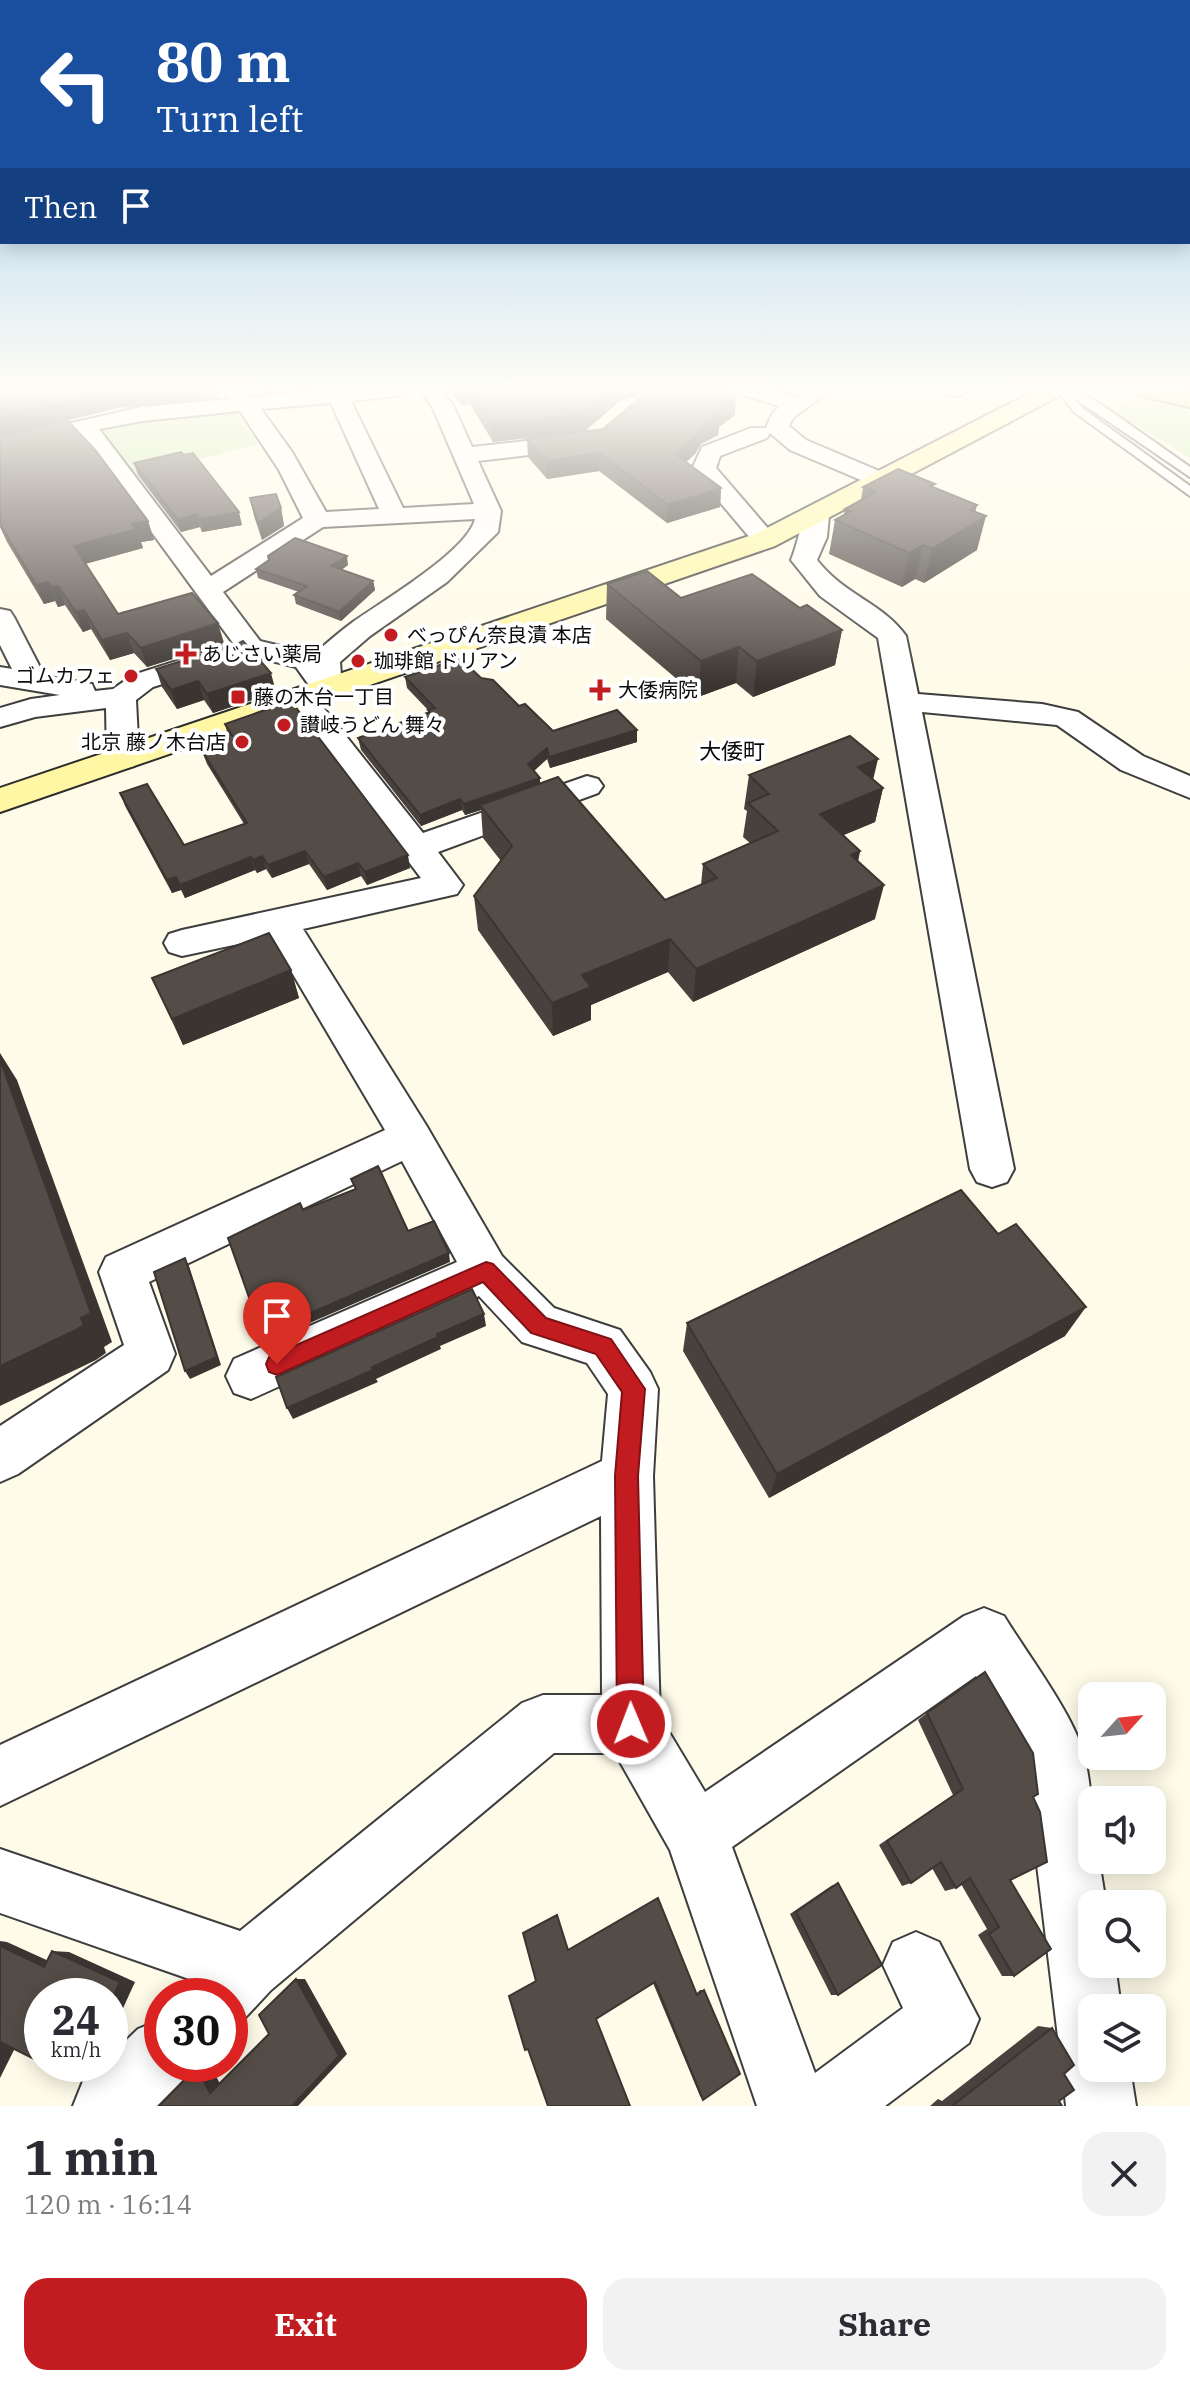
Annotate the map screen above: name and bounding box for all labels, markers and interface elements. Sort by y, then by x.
text: 80 m [156,25,291,97]
icon: left [24,32,128,136]
text: Turn left [156,95,303,142]
icon: arrive [114,184,158,228]
text: Then [24,187,98,226]
place label: べっぴん奈良漬 本店 [407,621,592,648]
marker: べっぴん奈良漬 本店 [382,626,400,644]
place label: あじさい薬局 [202,640,322,667]
marker: あじさい薬局 [177,645,195,663]
place label: 珈琲館 ドリアン [374,647,518,674]
marker: 珈琲館 ドリアン [349,652,367,670]
place label: ゴムカフェ [15,662,115,689]
marker: ゴムカフェ [122,667,140,685]
place label: 大倭病院 [618,676,698,703]
marker: 大倭病院 [589,679,611,701]
place label: 藤の木台一丁目 [254,683,394,710]
marker: 藤の木台一丁目 [229,688,247,706]
place label: 讃岐うどん 舞々 [300,711,445,738]
marker: 讃岐うどん 舞々 [275,716,293,734]
place label: 北京 藤ノ木台店 [81,728,226,755]
marker: 北京 藤ノ木台店 [233,733,251,751]
district label: 大倭町 [699,736,765,765]
pin [243,1282,311,1364]
icon: arrive [255,1294,299,1338]
position arrow [589,1682,673,1766]
north arrow [1078,1682,1166,1770]
map controls [1078,1682,1166,2082]
button: sound [1078,1786,1166,1874]
button: search [1078,1890,1166,1978]
speed limit sign: 30 [144,1978,248,2082]
text: 24 [52,1994,100,2046]
button: layers [1078,1994,1166,2082]
text: km/h [51,2036,101,2063]
text: 1 min [24,2126,158,2188]
button: close [1082,2132,1166,2216]
text: 120 m · 16:14 [24,2187,192,2221]
button: Exit [24,2278,587,2370]
button: Share [603,2278,1166,2370]

